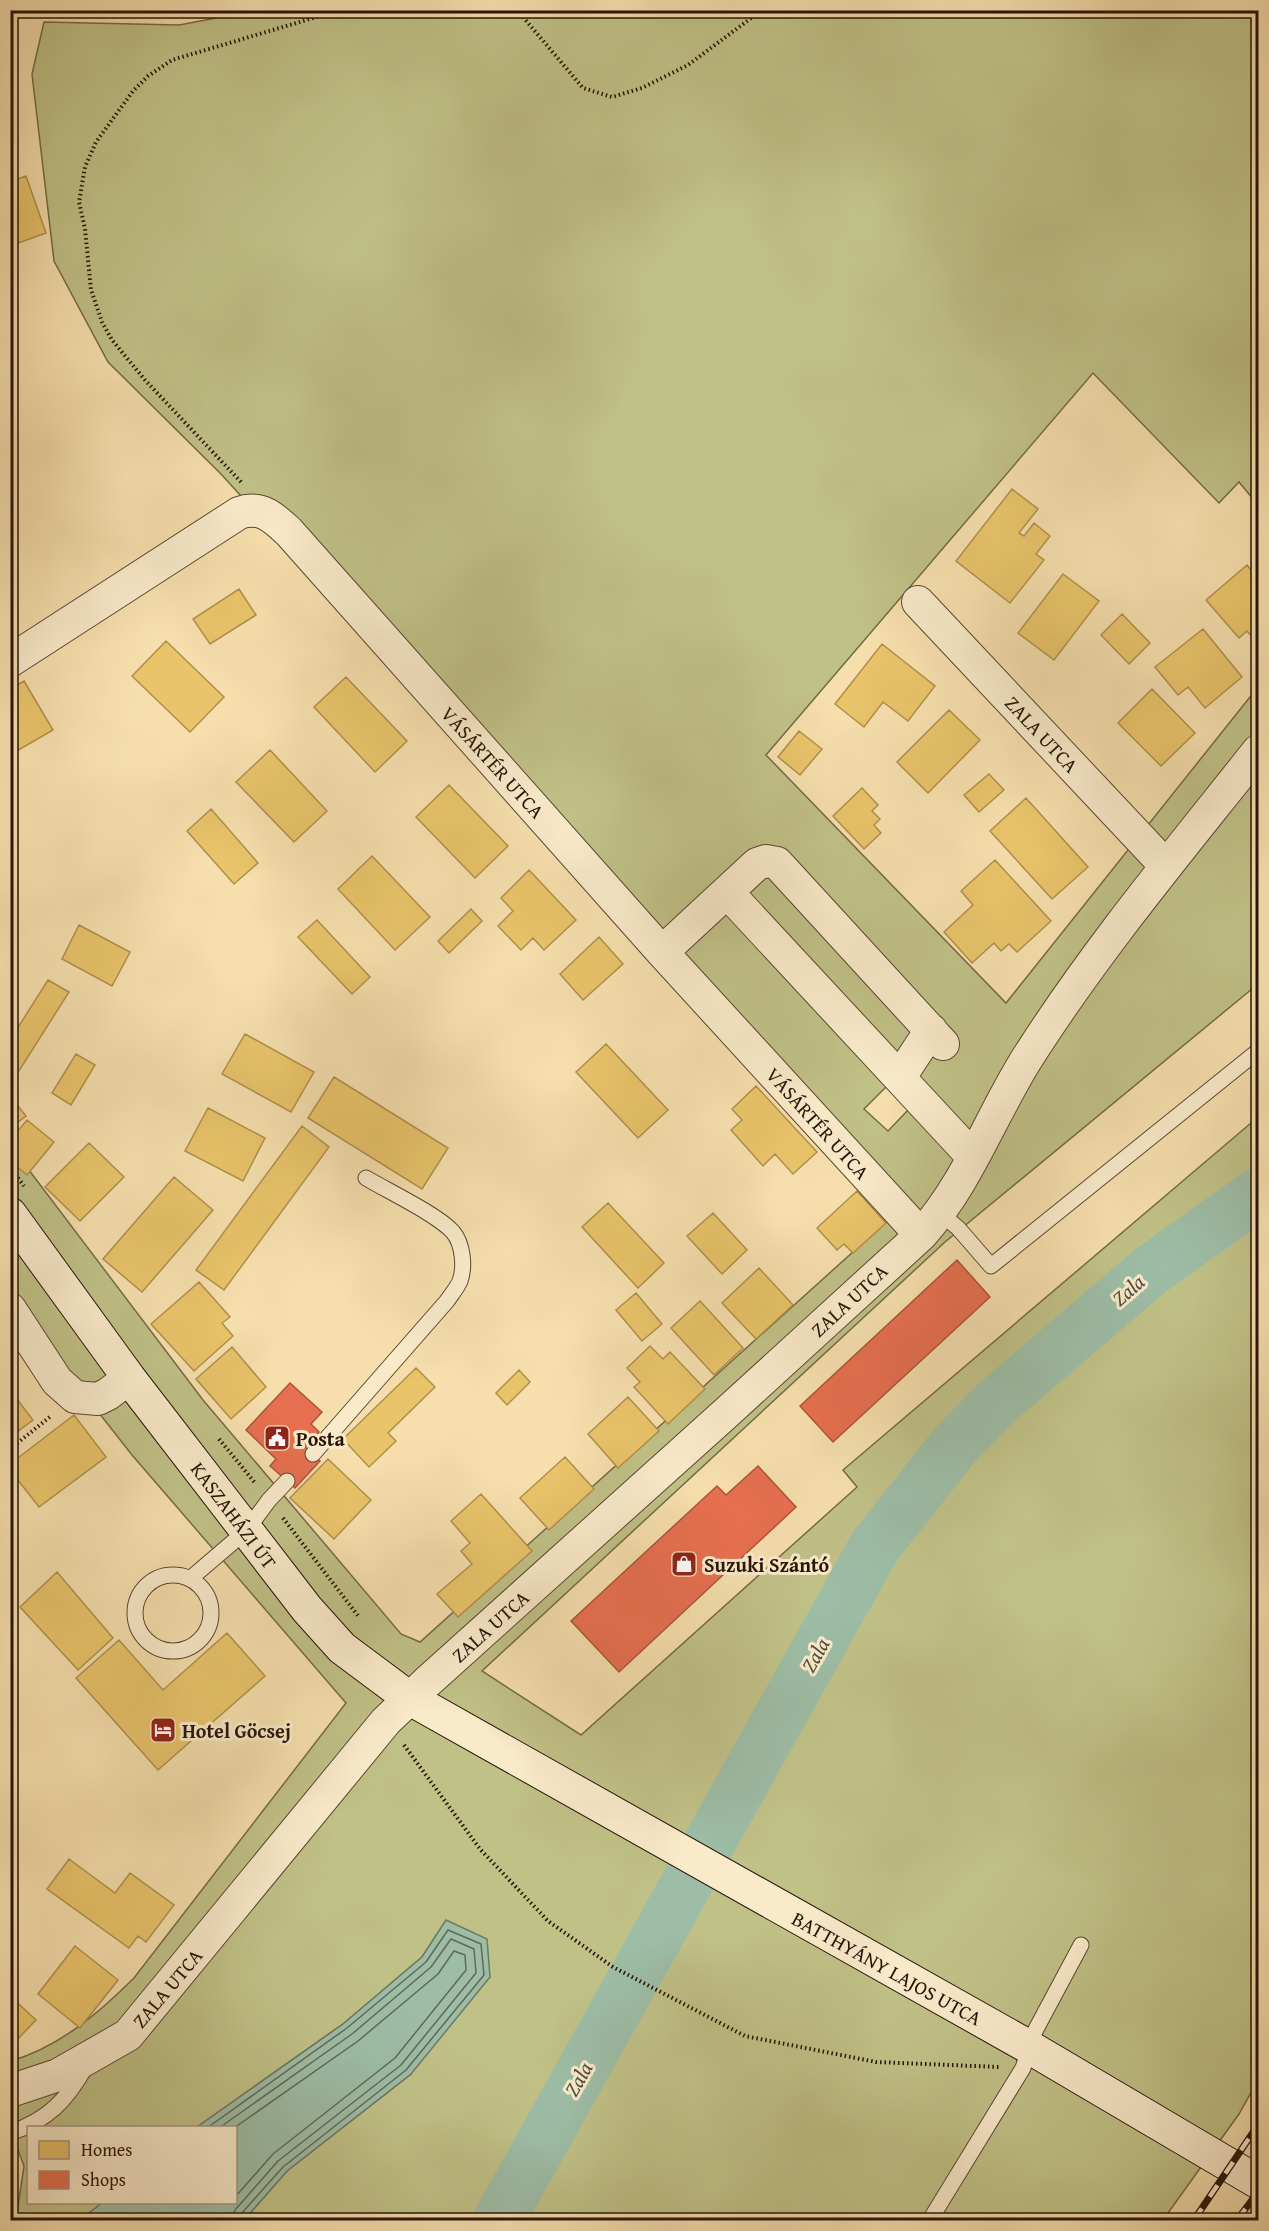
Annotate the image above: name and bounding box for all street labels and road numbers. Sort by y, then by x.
street label: ZALA UTCA [999,689,1085,779]
street label: VÁSÁRTÉR UTCA [435,699,551,825]
street label: VÁSÁRTÉR UTCA [760,1060,876,1186]
street label: ZALA UTCA [804,1257,894,1343]
street label: KASZAHÁZI ÚT [184,1455,284,1575]
street label: ZALA UTCA [445,1583,535,1669]
street label: BATTHYÁNY LAJOS UTCA [787,1904,987,2032]
street label: ZALA UTCA [125,1942,209,2034]

